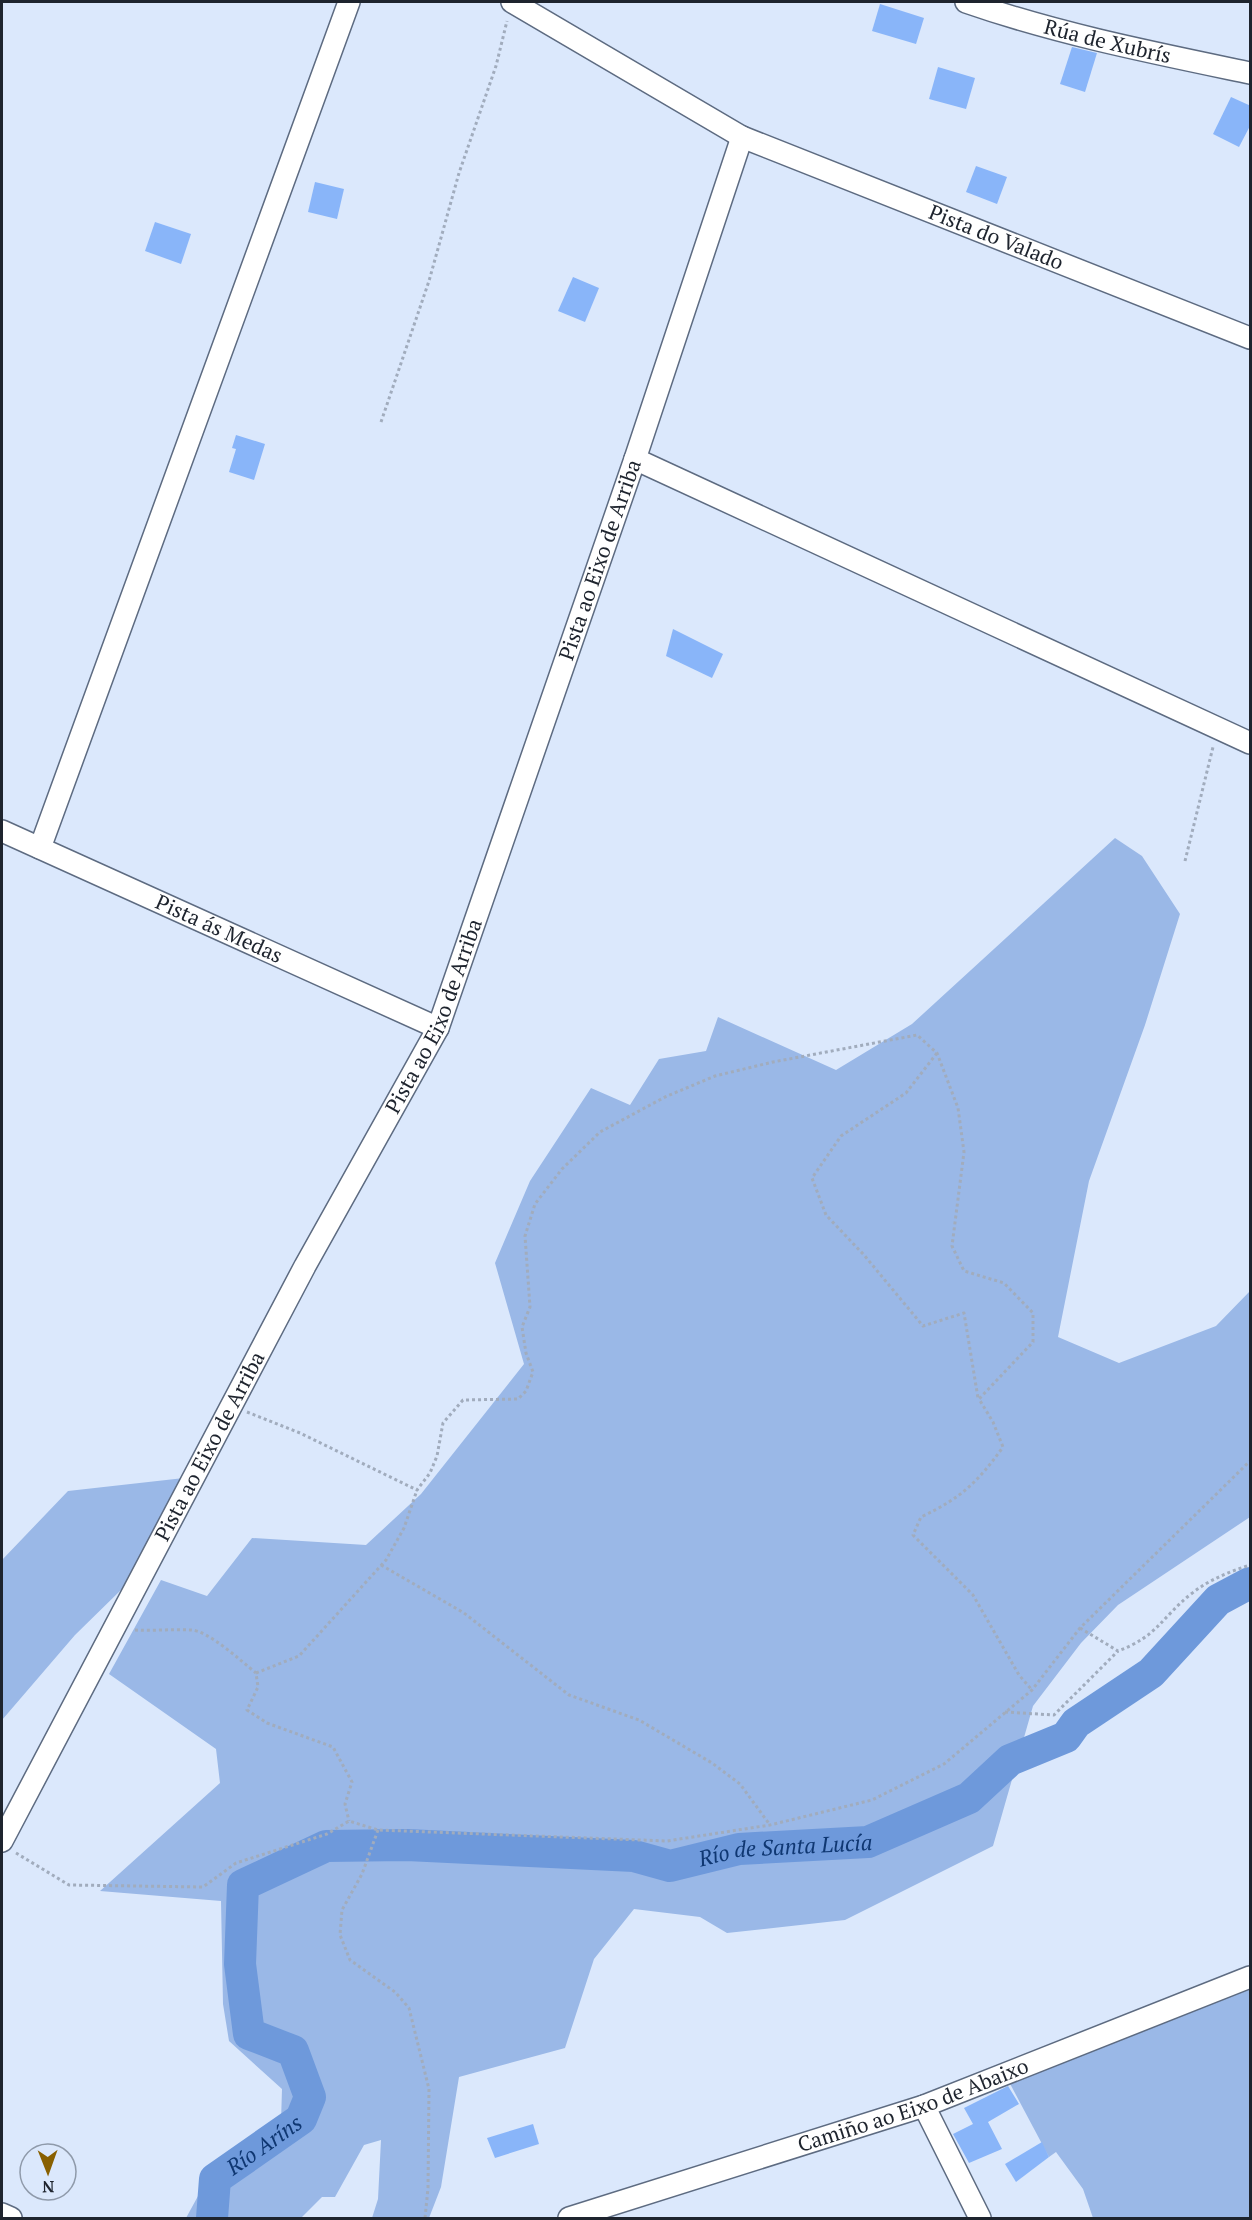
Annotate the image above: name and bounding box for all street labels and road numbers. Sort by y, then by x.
street label: Rúa de Xubrís [1041,12,1174,69]
street label: Pista do Valado [925,197,1068,276]
street label: Pista ao Eixo de Arriba [551,455,647,664]
street label: Pista ás Medas [151,887,287,969]
street label: Pista ao Eixo de Arriba [378,914,488,1118]
street label: Pista ao Eixo de Arriba [148,1346,271,1546]
street label: Camiño ao Eixo de Abaixo [794,2051,1032,2158]

